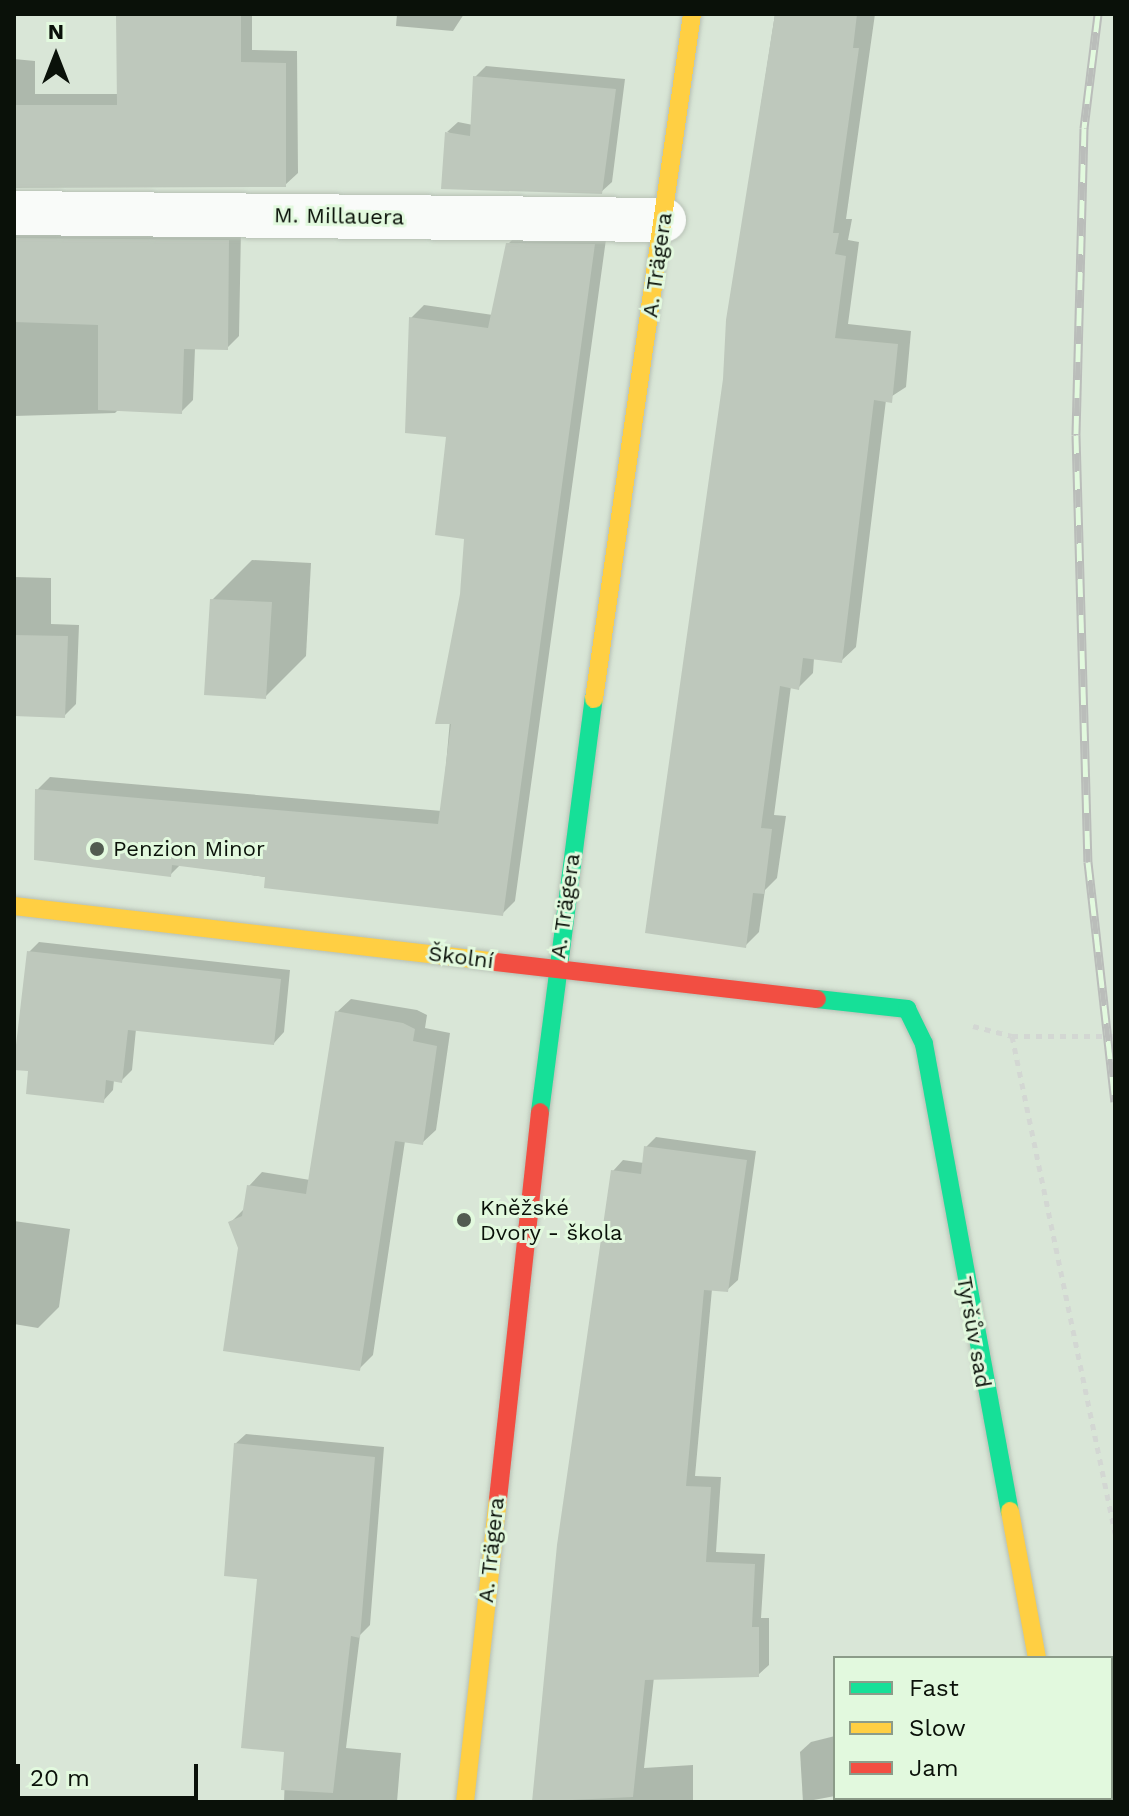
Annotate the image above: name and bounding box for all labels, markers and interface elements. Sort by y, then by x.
north arrow [16,16,96,96]
text: N [48,19,64,44]
street label: M. Millauera [274,202,404,230]
street label: A. Trägera [637,210,677,320]
place label: Penzion Minor [113,836,265,862]
marker: Penzion Minor [88,840,106,858]
street label: A. Trägera [545,851,585,961]
street label: Školní [427,940,495,974]
place label: Kněžské Dvory - škola [480,1194,623,1246]
marker: Kněžské Dvory - škola [455,1211,473,1229]
street label: Tyršův sad [951,1274,997,1390]
street label: A. Trägera [472,1496,510,1604]
legend [833,1656,1113,1800]
text: Fast [909,1674,959,1702]
text: Slow [909,1714,966,1742]
scale bar [20,1748,202,1798]
text: Jam [909,1754,959,1782]
text: 20 m [30,1764,90,1792]

